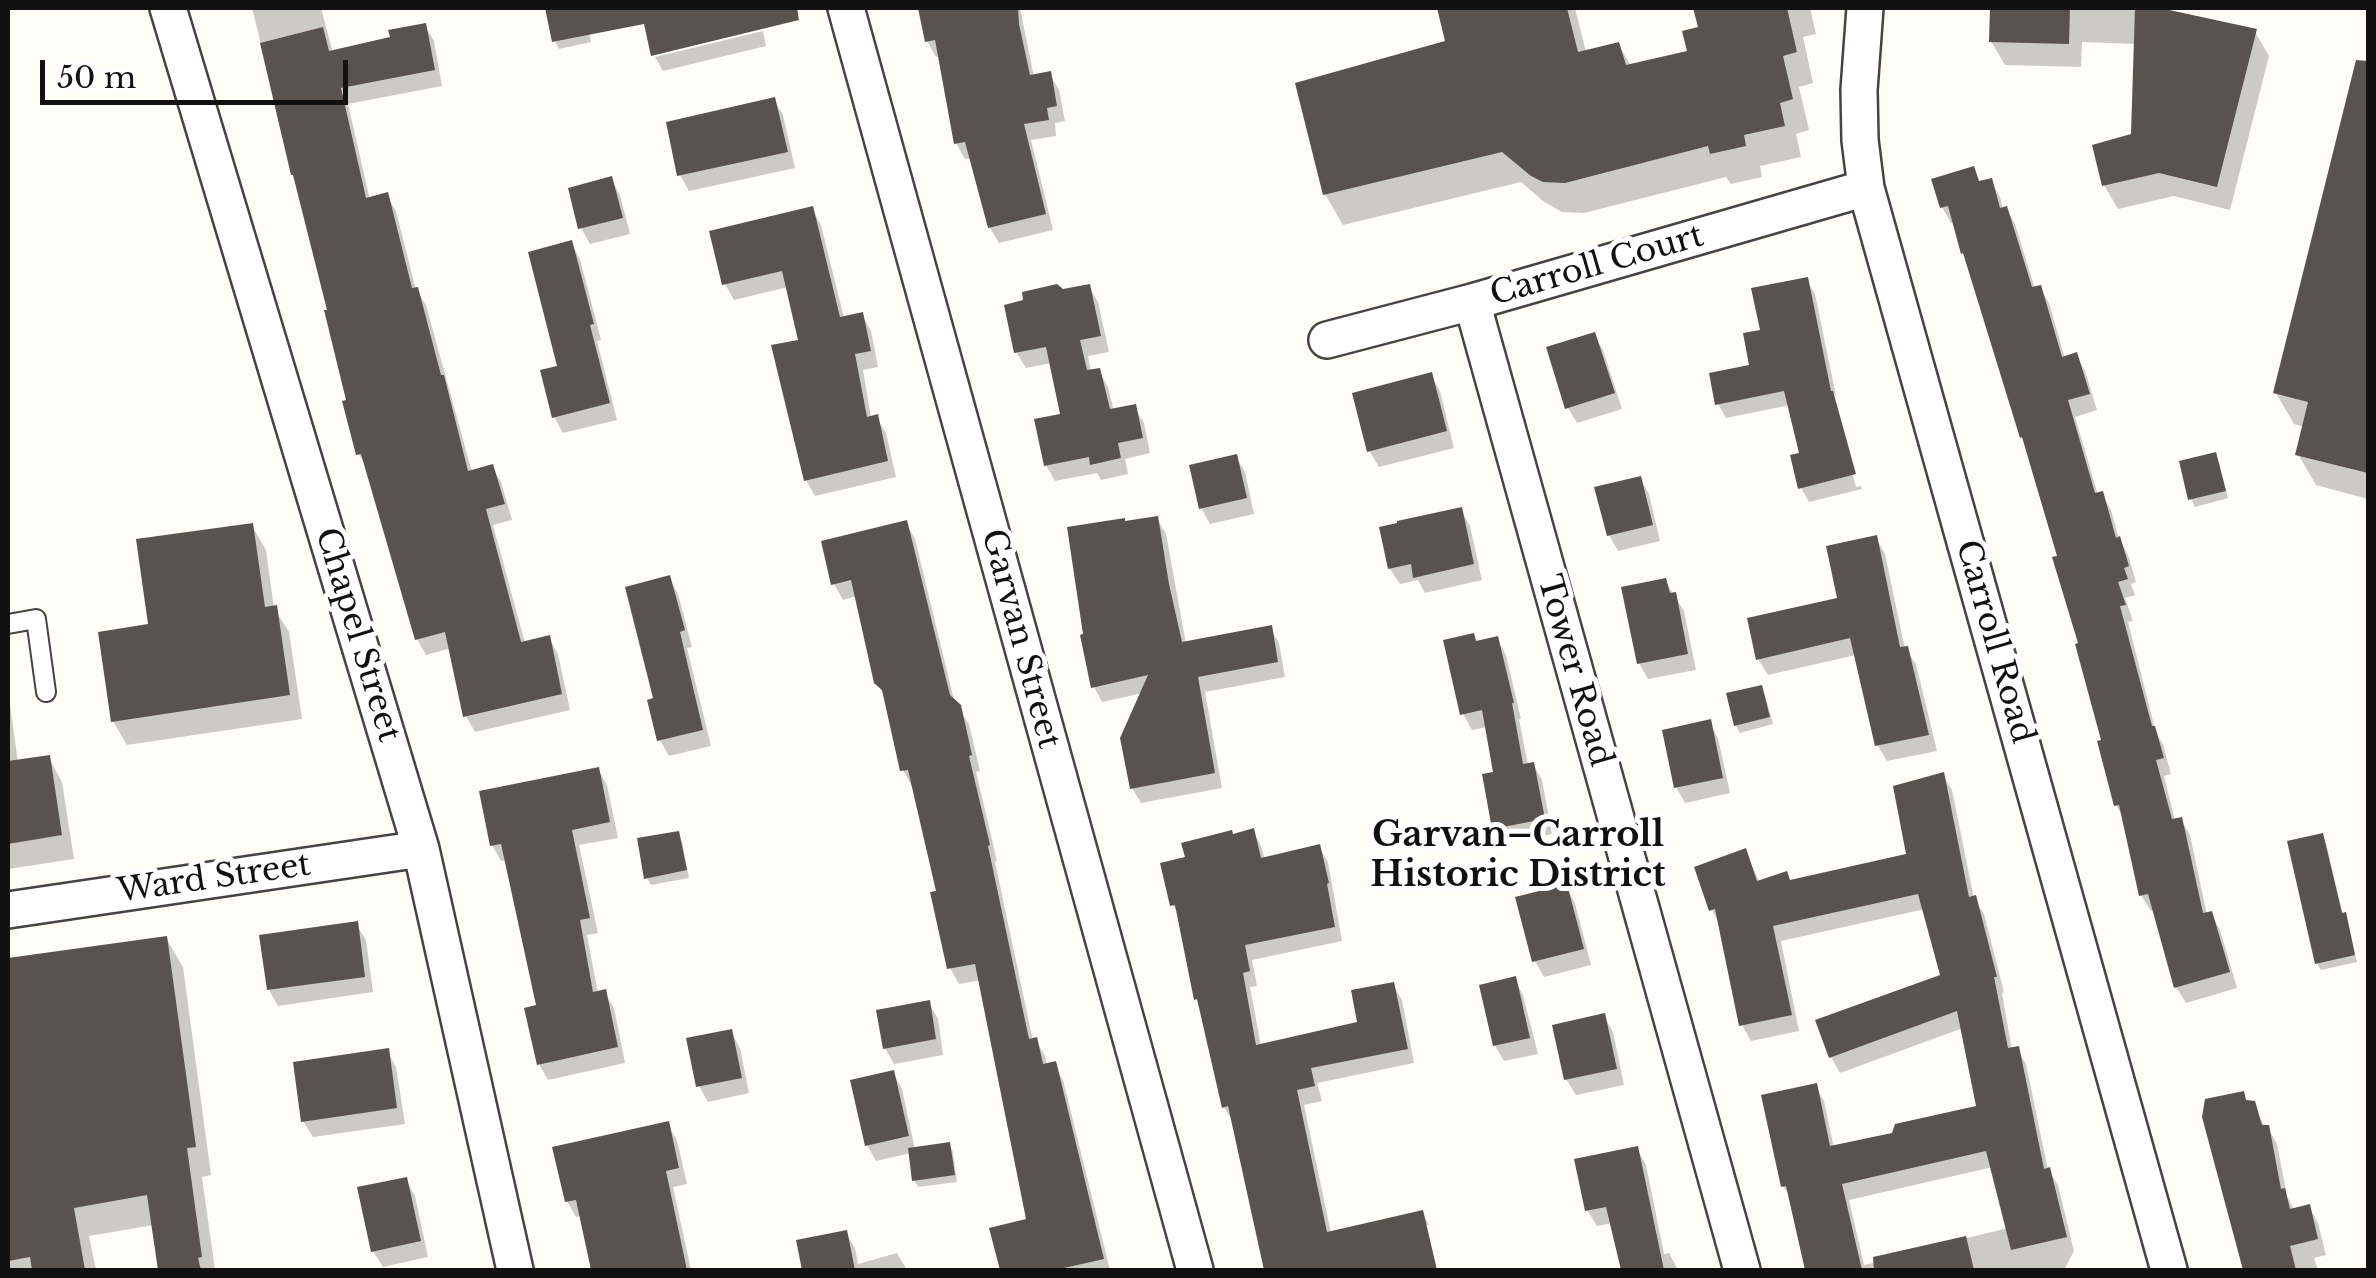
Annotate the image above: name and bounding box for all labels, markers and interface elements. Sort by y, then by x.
scale bar [45,40,352,102]
text: 50 m [57,59,136,96]
street label: Carroll Court [1486,217,1708,315]
street label: Chapel Street [306,524,408,746]
street label: Garvan Street [972,525,1068,753]
street label: Carroll Road [1947,536,2041,748]
street label: Tower Road [1528,571,1620,771]
district label: Garvan–Carroll Historic District [1370,815,1666,897]
street label: Ward Street [115,846,313,912]

